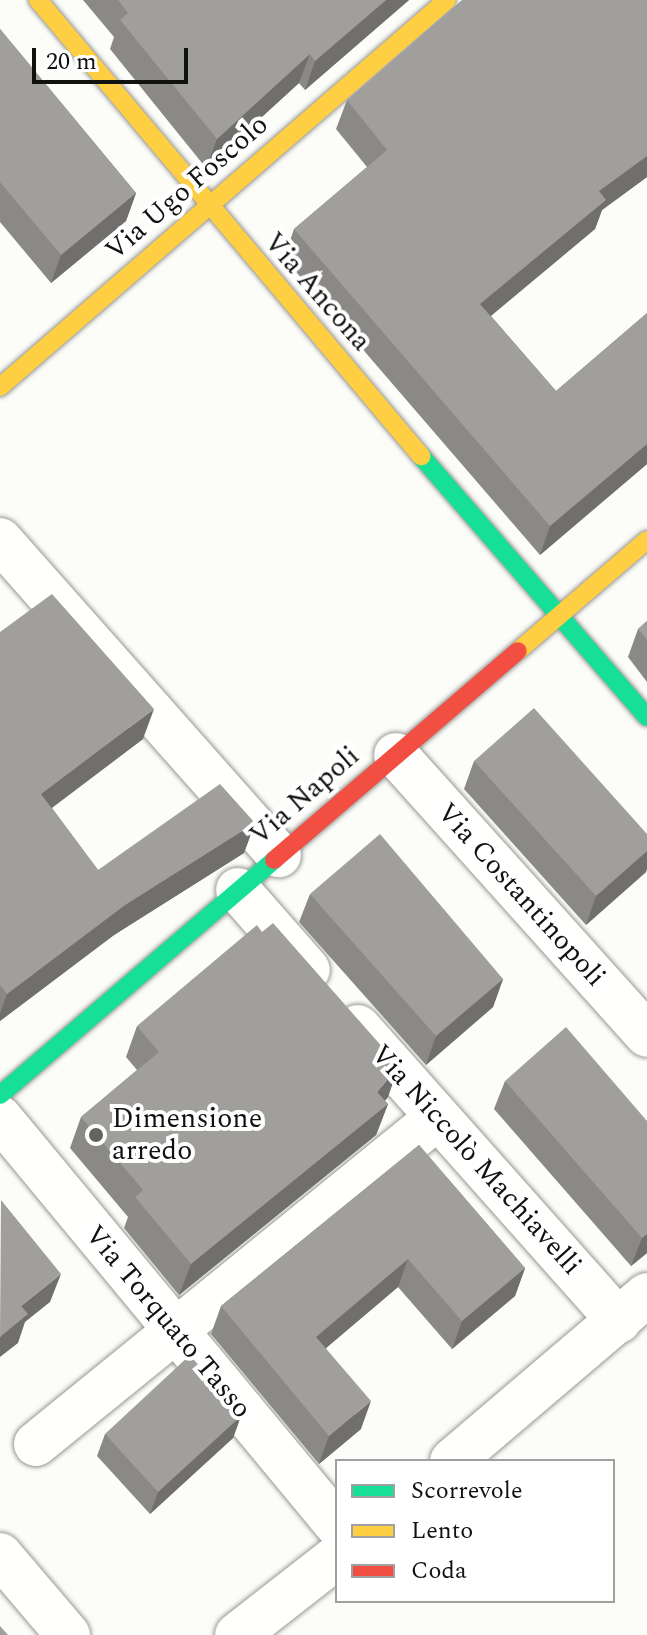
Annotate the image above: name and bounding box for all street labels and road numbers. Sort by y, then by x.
street label: Via Ugo Foscolo [99,108,275,268]
street label: Via Ancona [256,226,378,358]
street label: Via Napoli [243,739,367,853]
street label: Via Costantinopoli [430,796,612,994]
street label: Via Niccolò Machiavelli [364,1038,588,1282]
street label: Via Torquato Tasso [78,1219,258,1425]

